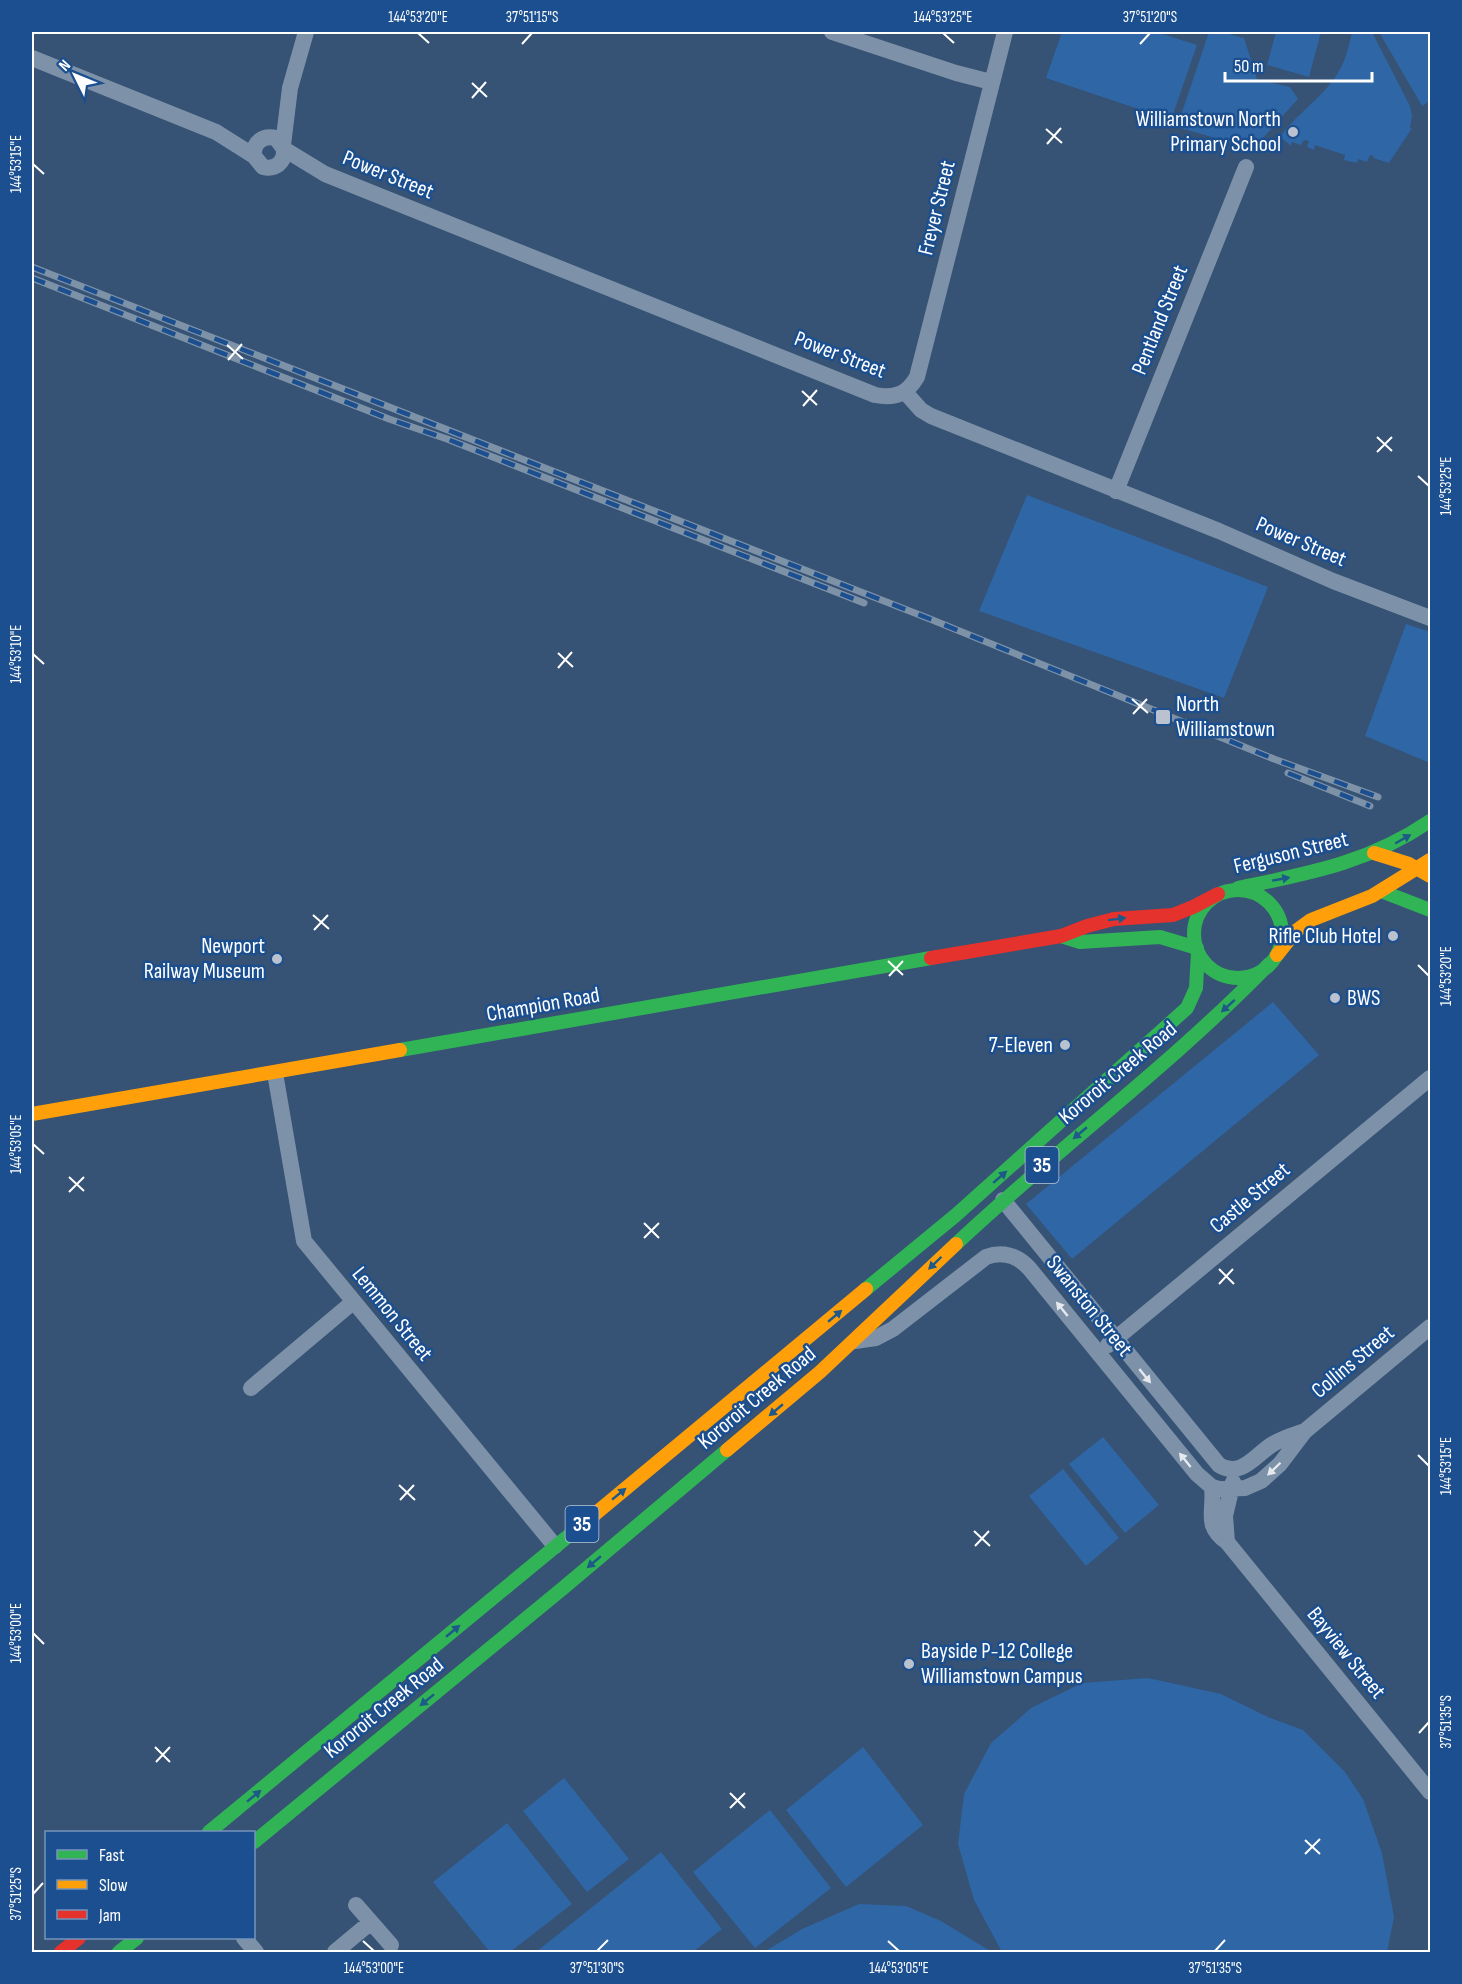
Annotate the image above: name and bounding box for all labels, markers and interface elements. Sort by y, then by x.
text: 144°53'20"E [388,8,448,27]
text: 37°51'15"S [506,8,558,27]
text: 144°53'25"E [913,8,973,27]
text: 37°51'20"S [1123,8,1177,27]
north arrow [45,45,105,105]
scale bar [1225,45,1372,83]
text: N [55,56,75,75]
text: 50 m [1234,56,1264,77]
place label: Williamstown North Primary School [1135,106,1281,158]
marker: Williamstown North Primary School [1286,125,1300,139]
text: 144°53'15"E [7,135,26,193]
street label: Power Street [339,145,438,206]
street label: Freyer Street [912,158,962,258]
street label: Pentland Street [1126,261,1194,379]
street label: Power Street [791,325,890,385]
text: 144°53'25"E [1437,456,1456,516]
street label: Power Street [1252,511,1351,573]
text: 144°53'10"E [7,625,26,683]
place label: North Williamstown [1176,691,1275,743]
marker: North Williamstown [1154,708,1172,726]
street label: Ferguson Street [1231,826,1351,880]
one-way arrow [1395,834,1412,844]
one-way arrow [1272,875,1291,884]
one-way arrow [1107,915,1126,924]
place label: Rifle Club Hotel [1268,923,1381,950]
marker: Rifle Club Hotel [1386,929,1400,943]
place label: Newport Railway Museum [144,933,265,985]
text: 144°53'20"E [1437,946,1456,1006]
marker: Newport Railway Museum [270,952,284,966]
street label: Champion Road [484,982,602,1028]
place label: BWS [1347,985,1380,1012]
marker: BWS [1328,991,1342,1005]
one-way arrow [1221,999,1236,1012]
street label: Kororoit Creek Road [1053,1016,1183,1130]
place label: 7-Eleven [989,1032,1053,1059]
marker: 7-Eleven [1058,1038,1072,1052]
text: 144°53'05"E [7,1114,26,1174]
one-way arrow [1073,1126,1088,1139]
road number: 35 [1026,1147,1058,1183]
street label: Castle Street [1204,1157,1296,1239]
one-way arrow [992,1170,1007,1184]
street label: Swanston Street [1040,1250,1138,1362]
one-way arrow [928,1255,942,1269]
street label: Lemmon Street [346,1261,438,1367]
one-way arrow [1055,1301,1068,1317]
one-way arrow [827,1310,843,1323]
street label: Collins Street [1306,1319,1400,1404]
street label: Kororoit Creek Road [692,1341,822,1455]
one-way arrow [1139,1368,1152,1384]
one-way arrow [769,1403,784,1416]
text: 144°53'15"E [1437,1437,1456,1495]
one-way arrow [1179,1452,1192,1468]
one-way arrow [1267,1462,1282,1476]
one-way arrow [611,1487,627,1500]
road number: 35 [566,1506,598,1542]
one-way arrow [586,1556,602,1569]
street label: Bayview Street [1301,1602,1391,1705]
text: 144°53'00"E [7,1603,26,1663]
one-way arrow [445,1625,461,1638]
place label: Bayside P-12 College Williamstown Campus [921,1638,1083,1690]
street label: Kororoit Creek Road [319,1652,449,1764]
marker: Bayside P-12 College Williamstown Campus [902,1657,916,1671]
one-way arrow [420,1693,435,1705]
text: 37°51'35"S [1437,1695,1456,1749]
one-way arrow [246,1789,262,1802]
legend [45,1831,255,1939]
text: Fast [99,1845,125,1866]
text: 37°51'25"S [7,1867,26,1921]
text: Slow [99,1875,128,1896]
text: Jam [98,1905,121,1926]
text: 144°53'00"E [344,1959,404,1978]
text: 37°51'30"S [570,1959,624,1978]
text: 144°53'05"E [869,1959,929,1978]
text: 37°51'35"S [1188,1959,1242,1978]

